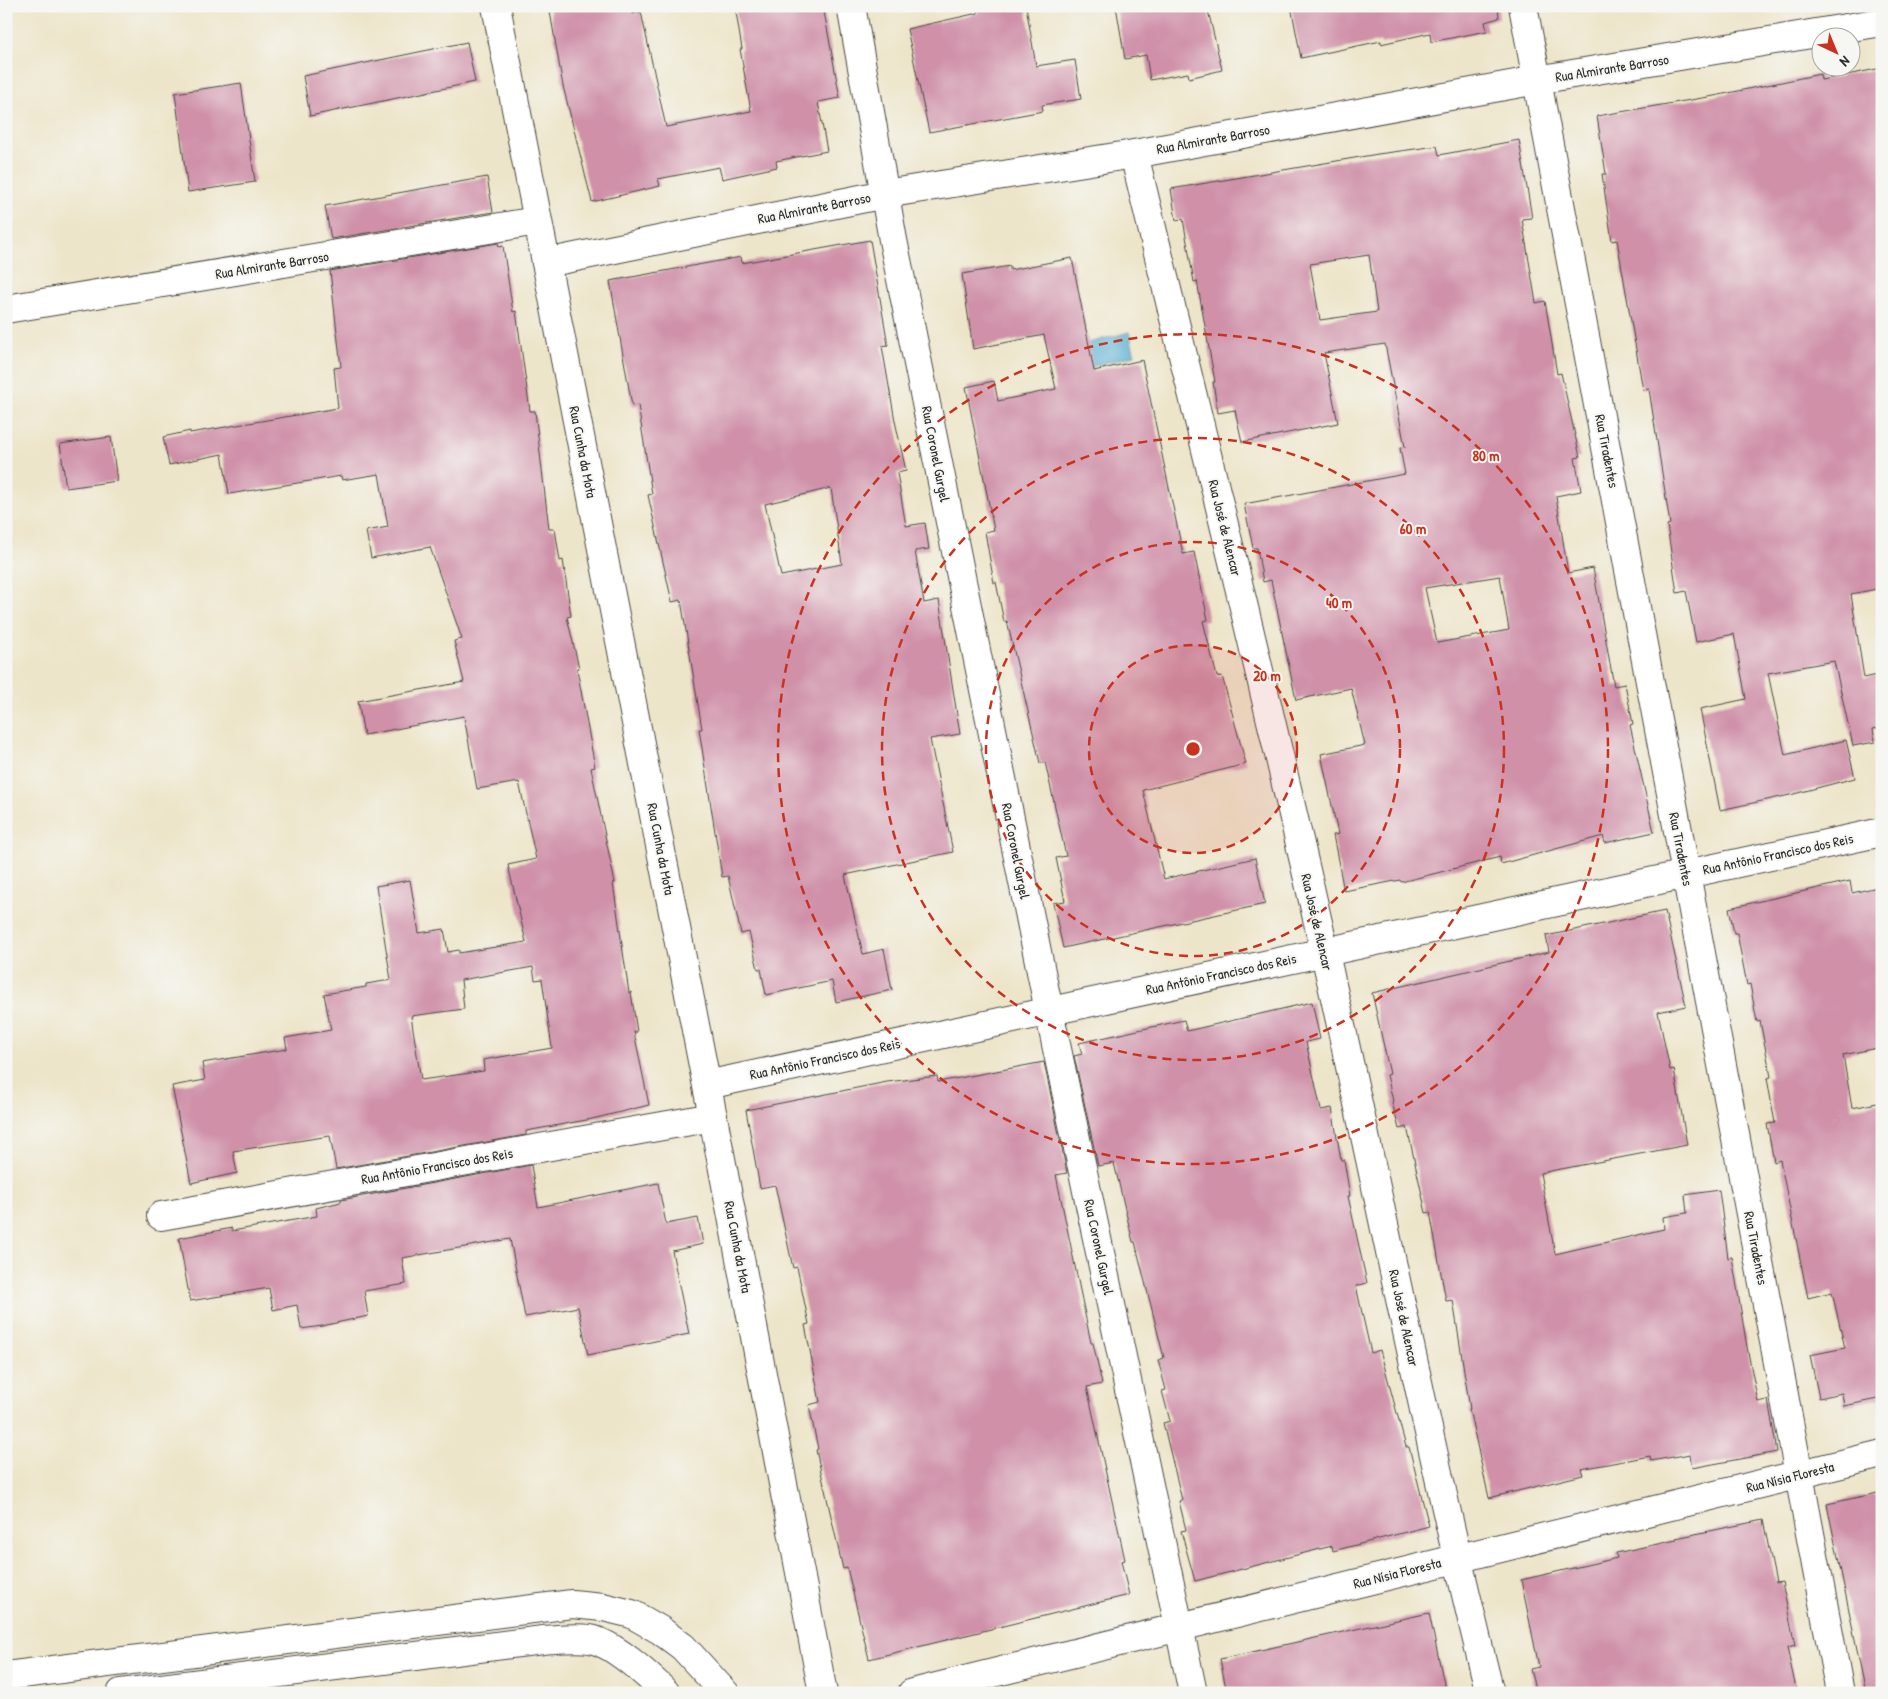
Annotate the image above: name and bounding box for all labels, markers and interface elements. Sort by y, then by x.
north arrow [1810,28,1860,78]
street label: Rua Almirante Barroso [1554,49,1670,86]
text: N [1836,52,1855,72]
street label: Rua Almirante Barroso [1155,119,1271,158]
street label: Rua Almirante Barroso [756,187,872,228]
street label: Rua Almirante Barroso [214,246,330,283]
street label: Rua Cunha da Mota [565,404,602,500]
street label: Rua Coronel Gurgel [917,404,955,504]
street label: Rua Tiradentes [1591,413,1624,489]
text: 80 m [1473,445,1499,466]
street label: Rua José de Alencar [1204,478,1247,579]
text: 60 m [1400,518,1426,539]
text: 40 m [1326,592,1352,613]
text: 20 m [1253,665,1281,686]
centre of rings [1184,740,1202,758]
street label: Rua Cunha da Mota [643,801,680,897]
street label: Rua Coronel Gurgel [997,801,1035,901]
street label: Rua Tiradentes [1665,811,1698,887]
street label: Rua Antônio Francisco dos Reis [1701,828,1855,879]
street label: Rua José de Alencar [1297,872,1338,973]
street label: Rua Antônio Francisco dos Reis [1144,948,1298,999]
street label: Rua Antônio Francisco dos Reis [748,1033,902,1084]
street label: Rua Antônio Francisco dos Reis [360,1143,514,1188]
street label: Rua Coronel Gurgel [1079,1197,1119,1297]
street label: Rua Cunha da Mota [720,1199,757,1295]
street label: Rua Tiradentes [1740,1210,1773,1286]
street label: Rua José de Alencar [1385,1268,1424,1369]
street label: Rua Nísia Floresta [1744,1456,1836,1497]
street label: Rua Nísia Floresta [1351,1552,1443,1593]

